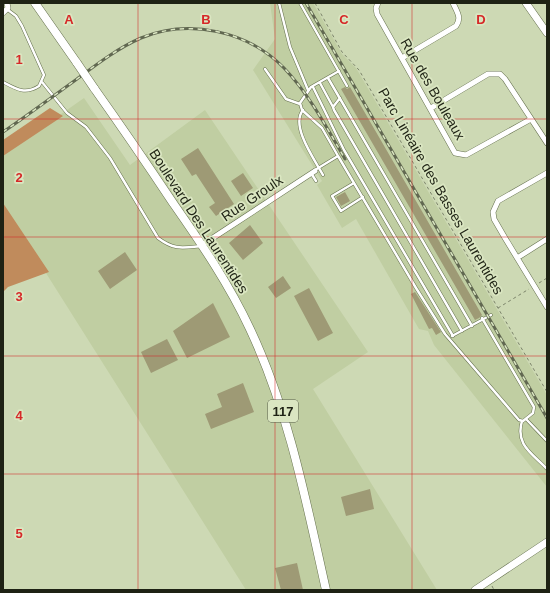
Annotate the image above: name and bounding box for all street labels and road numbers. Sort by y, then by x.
street label: Rue des Bouleaux [397,35,469,143]
street label: Parc Linéaire des Basses Laurentides [375,85,507,297]
street label: Boulevard Des Laurentides [146,146,252,296]
street label: Rue Groulx [218,172,286,224]
road number: 117 [268,400,298,422]

